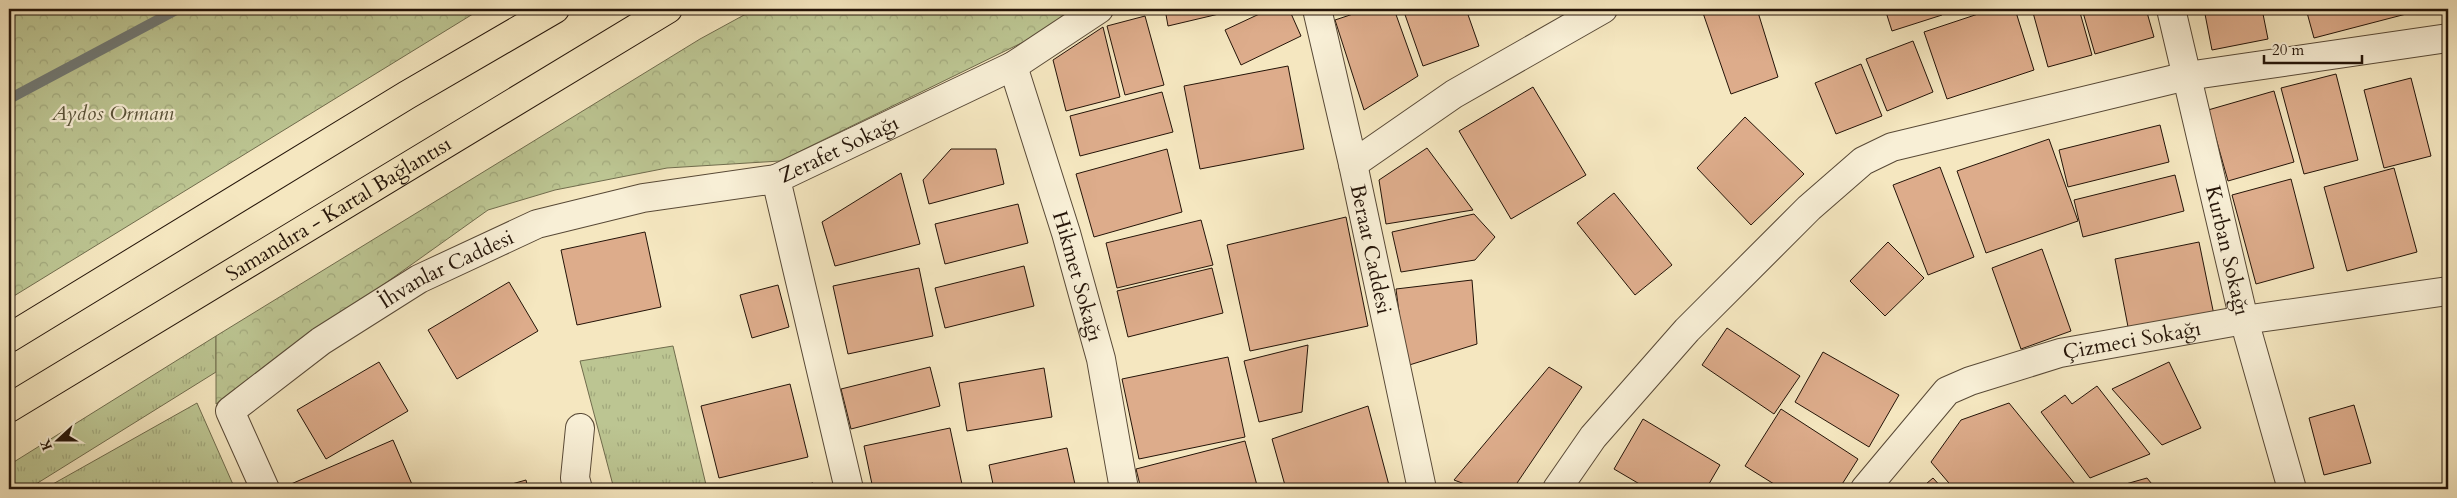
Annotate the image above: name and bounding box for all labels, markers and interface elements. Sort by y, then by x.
scale bar [2264,32,2362,64]
text: 20 m [2272,40,2304,60]
park label: Aydos Ormanı [51,99,175,128]
street label: Zerafet Sokağı [774,109,904,190]
street label: Samandıra - Kartal Bağlantısı [220,130,457,288]
street label: Beraat Caddesi [1343,182,1398,317]
street label: Kurban Sokağı [2198,183,2256,319]
street label: Hikmet Sokağı [1045,207,1109,345]
street label: İhvanlar Caddesi [373,223,519,316]
street label: Çizmeci Sokağı [2061,314,2203,367]
north arrow [32,416,82,466]
text: K [35,435,57,453]

